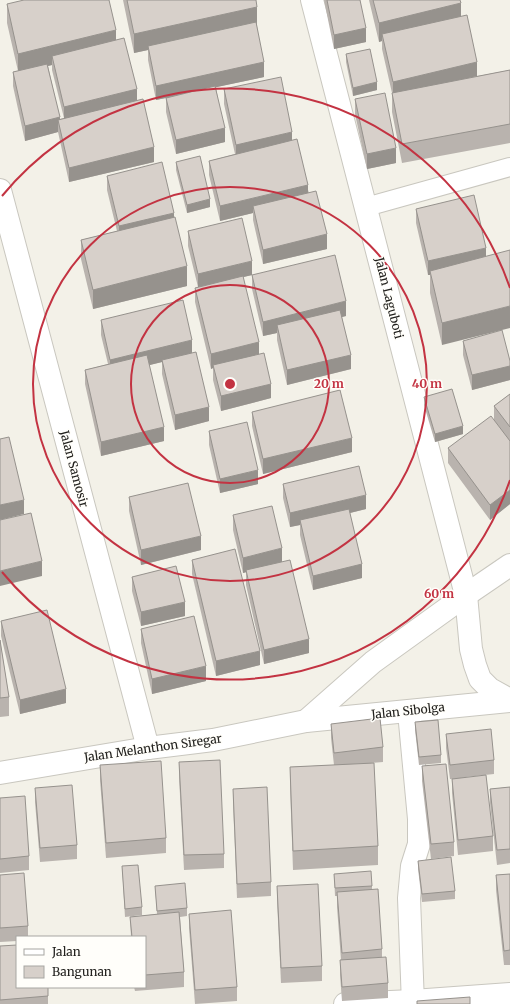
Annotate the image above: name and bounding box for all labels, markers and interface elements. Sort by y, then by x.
street label: Jalan Laguboti [372,255,407,340]
text: 20 m [314,376,344,391]
text: 40 m [412,376,442,391]
centre of rings [223,377,237,391]
street label: Jalan Samosir [57,428,92,510]
text: 60 m [424,586,454,601]
street label: Jalan Sibolga [369,699,446,722]
street label: Jalan Melanthon Siregar [82,730,223,765]
legend [16,936,146,988]
text: Jalan [51,944,81,959]
text: Bangunan [52,964,112,979]

